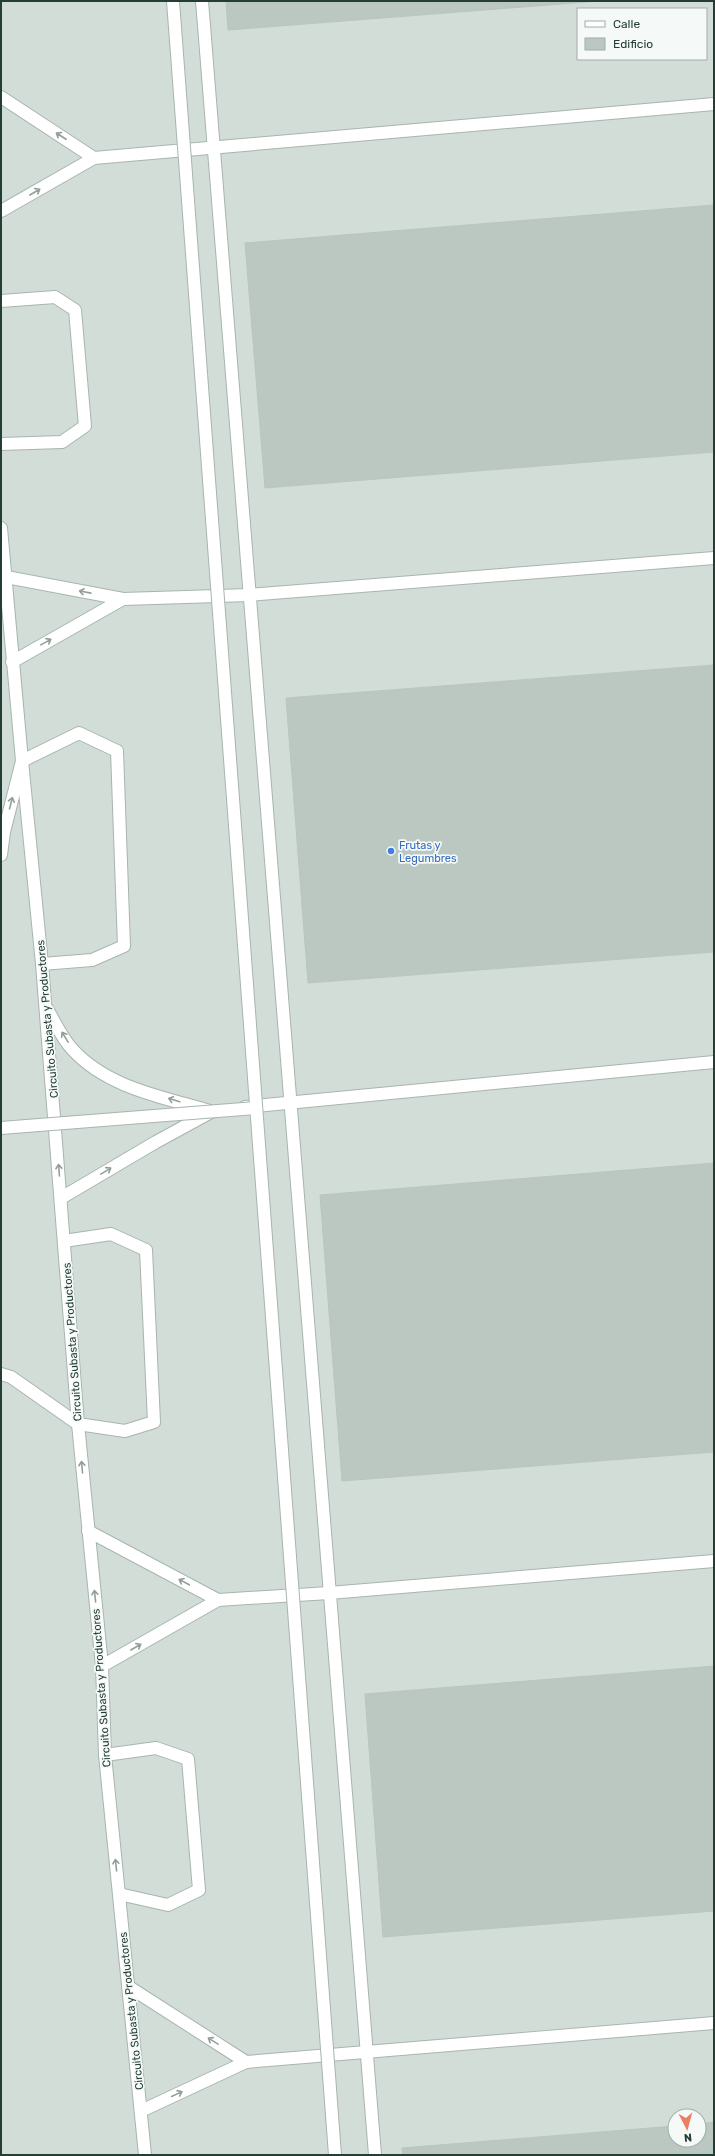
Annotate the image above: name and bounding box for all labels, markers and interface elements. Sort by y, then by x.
legend [577,8,707,60]
text: Calle [613,17,640,31]
text: Edificio [613,37,653,51]
one-way arrow [55,132,67,140]
one-way arrow [29,187,41,195]
one-way arrow [79,587,92,595]
one-way arrow [40,638,52,646]
one-way arrow [8,796,15,809]
place label: Frutas y Legumbres [399,839,457,865]
marker: Frutas y Legumbres [386,846,396,856]
street label: Circuito Subasta y Productores [34,939,61,1099]
one-way arrow [60,1031,68,1043]
one-way arrow [168,1096,181,1103]
one-way arrow [55,1164,62,1177]
one-way arrow [100,1167,111,1175]
street label: Circuito Subasta y Productores [60,1262,85,1422]
one-way arrow [78,1461,86,1474]
one-way arrow [178,1577,190,1585]
one-way arrow [91,1590,99,1603]
street label: Circuito Subasta y Productores [89,1608,114,1768]
one-way arrow [130,1643,142,1651]
one-way arrow [113,1859,120,1872]
street label: Circuito Subasta y Productores [117,1931,146,2091]
one-way arrow [208,2037,219,2045]
one-way arrow [170,2090,182,2097]
north arrow [667,2108,707,2148]
text: N [683,2131,693,2144]

